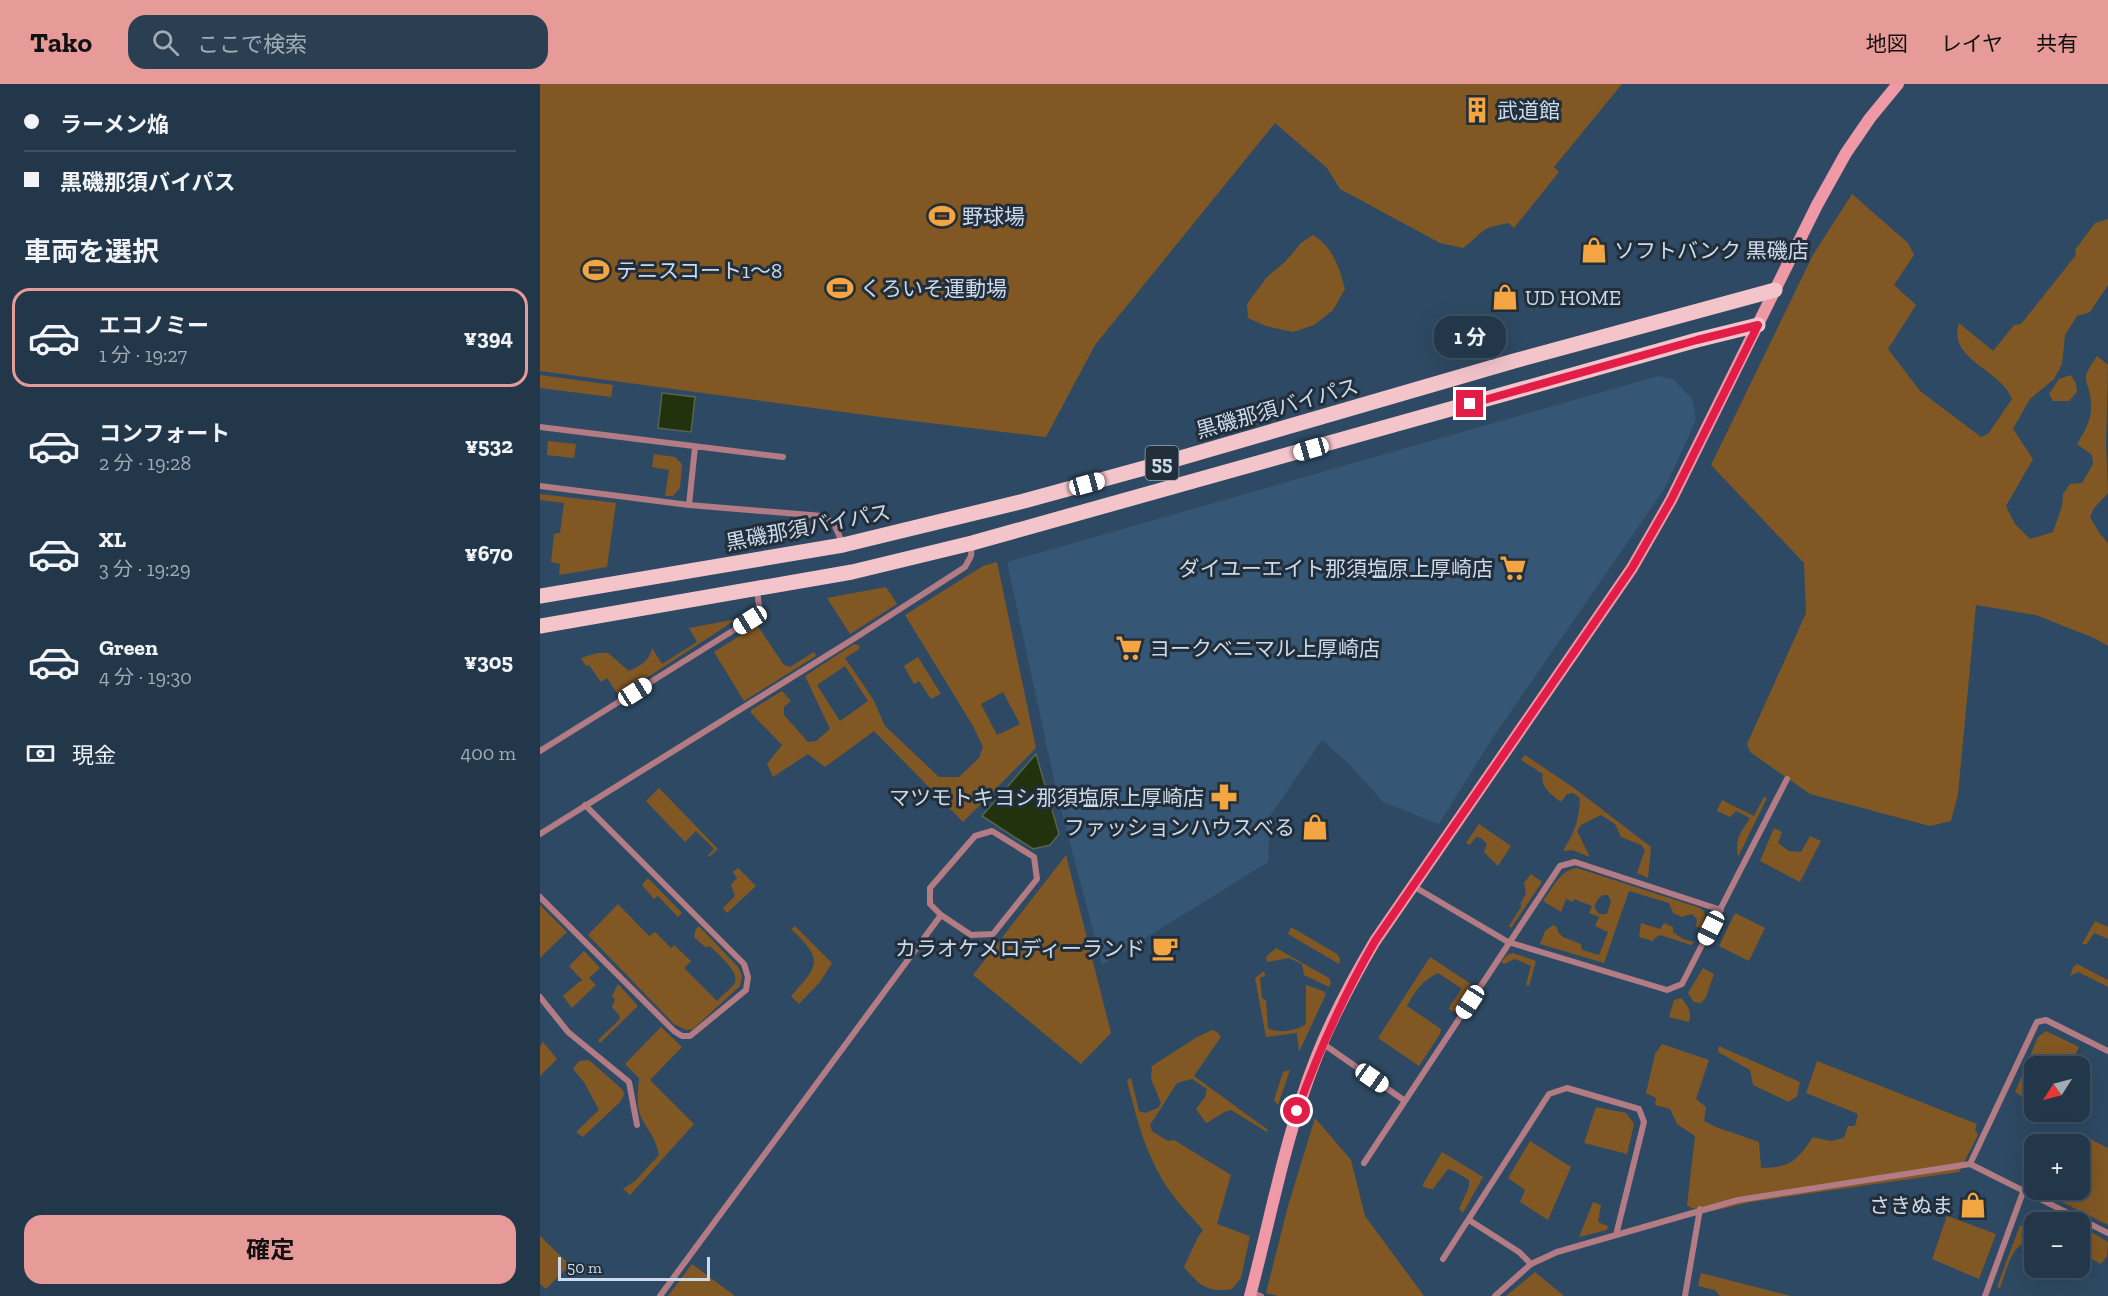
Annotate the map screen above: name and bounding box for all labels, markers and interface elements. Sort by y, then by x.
search box [128,15,548,69]
text: Tako [30,26,92,59]
icon: search [149,26,182,59]
text: ここで検索 [197,31,307,58]
text: 地図 [1866,31,1908,56]
text: レイヤ [1941,31,2003,56]
text: 共有 [2036,31,2078,56]
building icon: 武道館 [1462,95,1492,125]
place label: 武道館 [1497,98,1560,123]
text: ラーメン焔 [60,111,169,138]
text: 黒磯那須バイパス [60,169,236,196]
sports icon: 野球場 [927,201,957,231]
place label: 野球場 [962,204,1025,229]
shop icon: ソフトバンク 黒磯店 [1579,235,1609,265]
text: 車両を選択 [24,236,159,268]
place label: ソフトバンク 黒磯店 [1614,238,1809,263]
sports icon: テニスコート1～8 [581,255,611,285]
place label: テニスコート1～8 [616,258,782,283]
sports icon: くろいそ運動場 [825,273,855,303]
place label: くろいそ運動場 [860,276,1007,301]
shop icon: UD HOME [1490,282,1520,312]
place label: UD HOME [1525,285,1621,310]
icon: car [27,311,81,365]
text: エコノミー [99,312,209,339]
callout: 1 分 [1434,317,1506,359]
text: ¥394 [464,324,513,351]
text: 1 分 [1454,325,1486,349]
text: 1 分 · 19:27 [99,343,187,367]
street label: 黒磯那須バイパス [1193,373,1361,443]
route end [1456,390,1483,417]
icon: car [27,419,81,473]
text: コンフォート [99,420,230,447]
text: ¥532 [465,432,513,459]
car [1291,435,1331,463]
road number: 55 [1146,446,1178,480]
text: 2 分 · 19:28 [99,451,191,475]
car [1067,471,1107,497]
street label: 黒磯那須バイパス [723,499,893,555]
text: XL [99,526,126,553]
icon: car [27,527,81,581]
text: ¥670 [465,540,513,567]
supermarket icon: ダイユーエイト那須塩原上厚崎店 [1498,553,1528,583]
place label: ダイユーエイト那須塩原上厚崎店 [1178,556,1493,581]
text: 3 分 · 19:29 [99,557,191,581]
car [730,603,770,637]
supermarket icon: ヨークベニマル上厚崎店 [1114,633,1144,663]
text: Green [99,634,158,661]
icon: car [27,635,81,689]
place label: ヨークベニマル上厚崎店 [1149,636,1380,661]
text: ¥305 [464,648,513,675]
text: 4 分 · 19:30 [99,665,192,689]
car [615,675,655,709]
icon: cash [24,737,57,770]
text: 400 m [460,741,516,765]
text: 現金 [72,742,116,769]
pharmacy icon: マツモトキヨシ那須塩原上厚崎店 [1209,782,1239,812]
place label: マツモトキヨシ那須塩原上厚崎店 [889,785,1204,810]
shop icon: ファッションハウスべる [1300,812,1330,842]
place label: ファッションハウスべる [1064,815,1295,840]
car [1695,908,1727,948]
cafe icon: カラオケメロディーランド [1150,933,1180,963]
place label: カラオケメロディーランド [895,936,1145,961]
car [1453,982,1487,1022]
north arrow [2024,1056,2090,1122]
map controls [2024,1056,2090,1278]
car [1352,1060,1392,1096]
route start [1283,1097,1310,1124]
button: + [2024,1134,2090,1200]
shop icon: さきぬま [1958,1190,1988,1220]
place label: さきぬま [1869,1193,1953,1218]
button: − [2024,1212,2090,1278]
button: 確定 [24,1215,516,1284]
scale bar [558,1254,710,1282]
text: 50 m [567,1258,602,1277]

